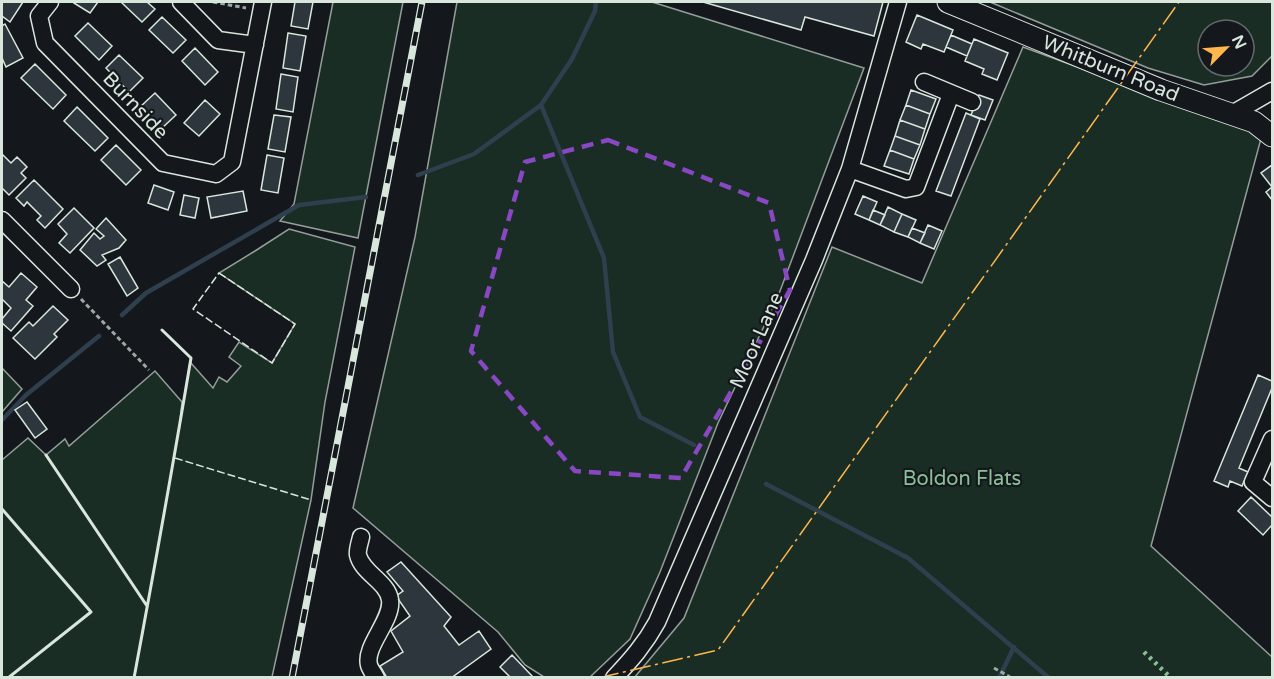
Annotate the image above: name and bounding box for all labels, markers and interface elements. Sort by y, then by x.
north arrow [1196,18,1256,78]
street label: Whitburn Road [1039,31,1182,107]
text: N [1227,32,1250,52]
street label: Burnside [97,67,173,144]
street label: Moor Lane [725,289,789,392]
park label: Boldon Flats [903,467,1021,491]

